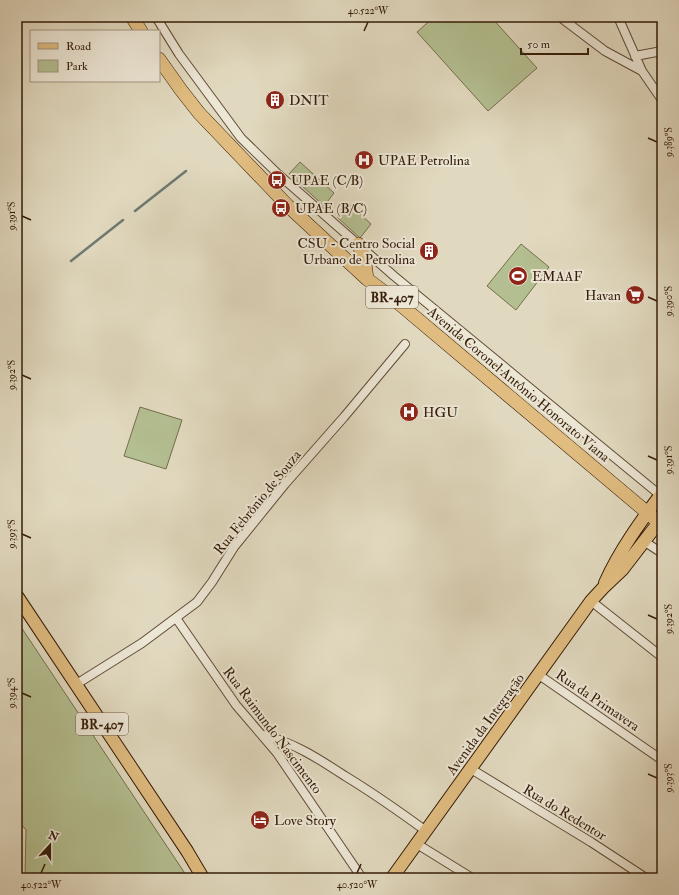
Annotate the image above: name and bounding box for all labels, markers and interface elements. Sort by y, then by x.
text: 40.522°W [348,5,389,17]
legend [30,30,160,82]
scale bar [521,30,588,56]
text: 50 m [527,37,551,52]
text: Road [66,39,91,54]
text: Park [66,59,88,74]
building icon: DNIT [264,89,286,111]
place label: DNIT [289,92,329,109]
text: 9.389°S [663,127,675,158]
hospital icon: UPAE Petrolina [353,149,375,171]
place label: UPAE Petrolina [378,152,470,169]
bus stop icon: UPAE (C/B) [266,169,288,191]
place label: UPAE (C/B) [291,172,363,189]
bus stop icon: UPAE (B/C) [270,197,292,219]
place label: UPAE (B/C) [295,200,367,217]
text: 9.391°S [6,202,18,231]
place label: CSU - Centro Social Urbano de Petrolina [298,235,415,268]
building icon: CSU - Centro Social Urbano de Petrolina [418,240,440,262]
sports icon: EMAAF [507,265,529,287]
place label: EMAAF [532,268,582,285]
supermarket icon: Havan [624,284,646,306]
road number: BR-407 [366,286,418,308]
text: 9.390°S [663,286,675,317]
place label: Havan [585,287,621,304]
street label: Avenida Coronel Antônio Honorato Viana [423,302,613,466]
text: 9.392°S [6,360,18,391]
hospital icon: HGU [398,401,420,423]
place label: HGU [423,404,458,421]
street label: Rua Febrônio de Souza [210,446,305,558]
text: 9.391°S [663,446,675,475]
text: 9.393°S [6,520,18,549]
text: 9.392°S [663,604,675,635]
street label: Rua Raimundo Nascimento [219,664,326,797]
street label: Rua da Primavera [553,666,643,735]
street label: Avenida da Integração [442,670,528,779]
text: 9.394°S [6,678,18,709]
road number: BR-407 [76,713,128,735]
text: 9.393°S [663,764,675,793]
street label: Rua do Redentor [520,781,610,844]
hotel icon: Love Story [249,809,271,831]
place label: Love Story [274,812,337,830]
north arrow [30,825,70,865]
text: N [46,828,61,844]
text: 40.522°W [21,879,62,891]
text: 40.520°W [337,879,378,891]

